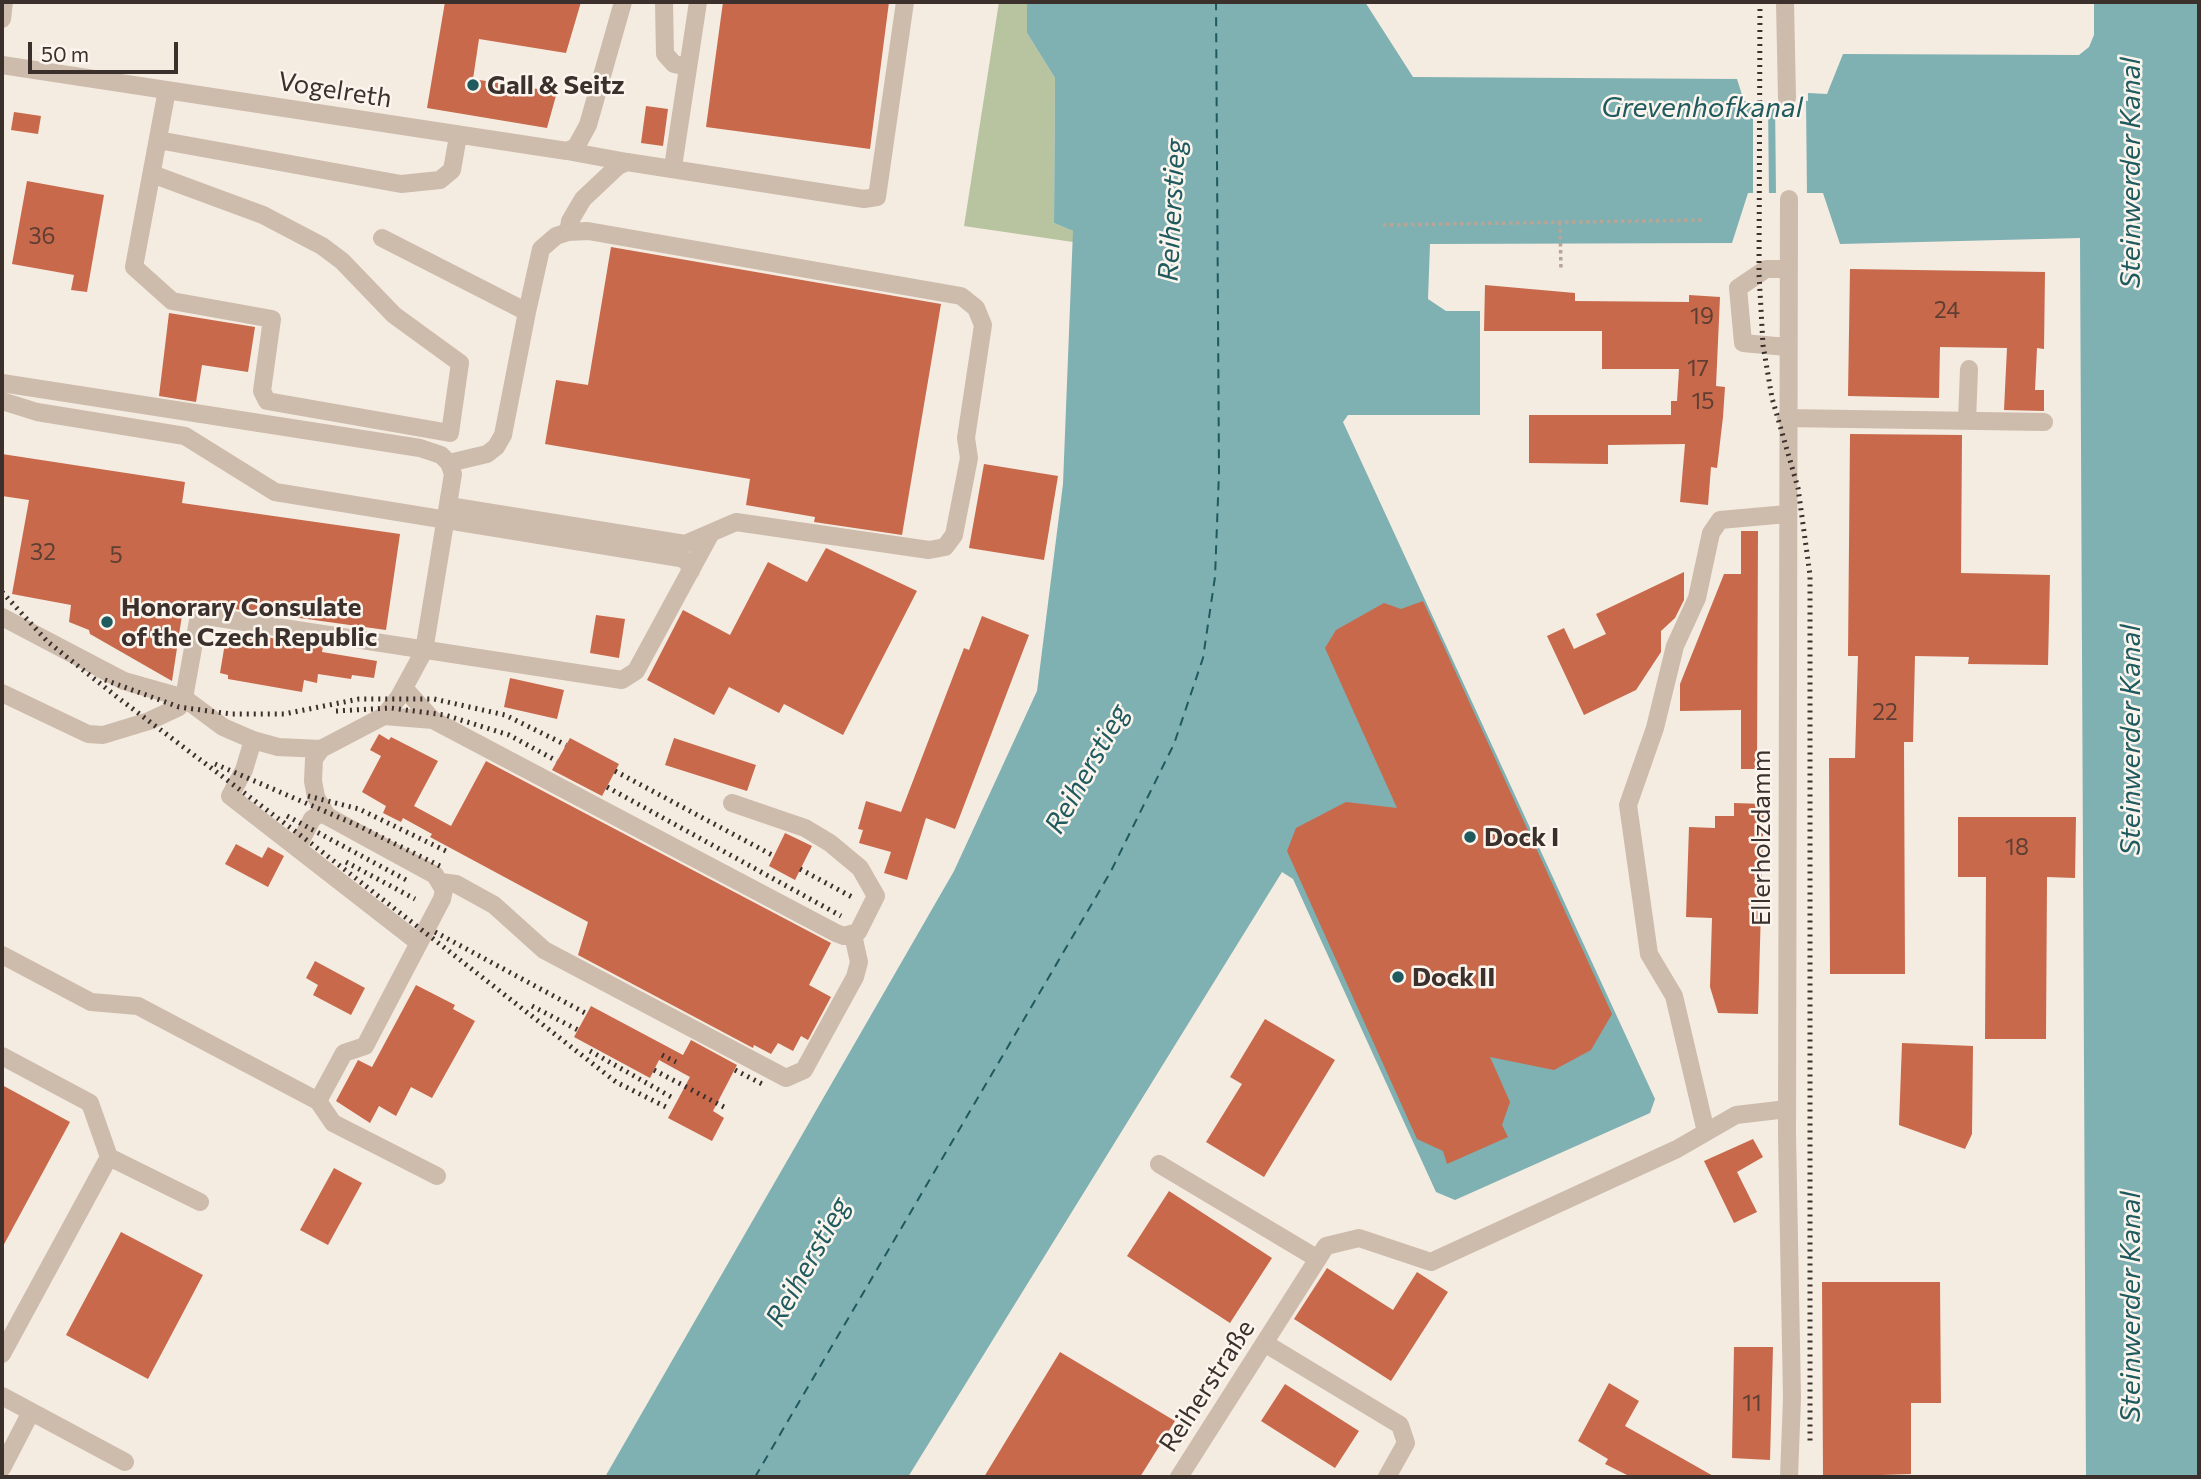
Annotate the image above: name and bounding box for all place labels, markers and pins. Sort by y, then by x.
place label: Gall & Seitz [487,69,625,101]
marker: Gall & Seitz [465,77,481,93]
place label: Honorary Consulate of the Czech Republic [121,591,377,652]
marker: Honorary Consulate of the Czech Republic [99,614,115,630]
place label: Dock I [1484,821,1559,853]
marker: Dock I [1462,829,1478,845]
place label: Dock II [1412,961,1495,993]
marker: Dock II [1390,969,1406,985]

